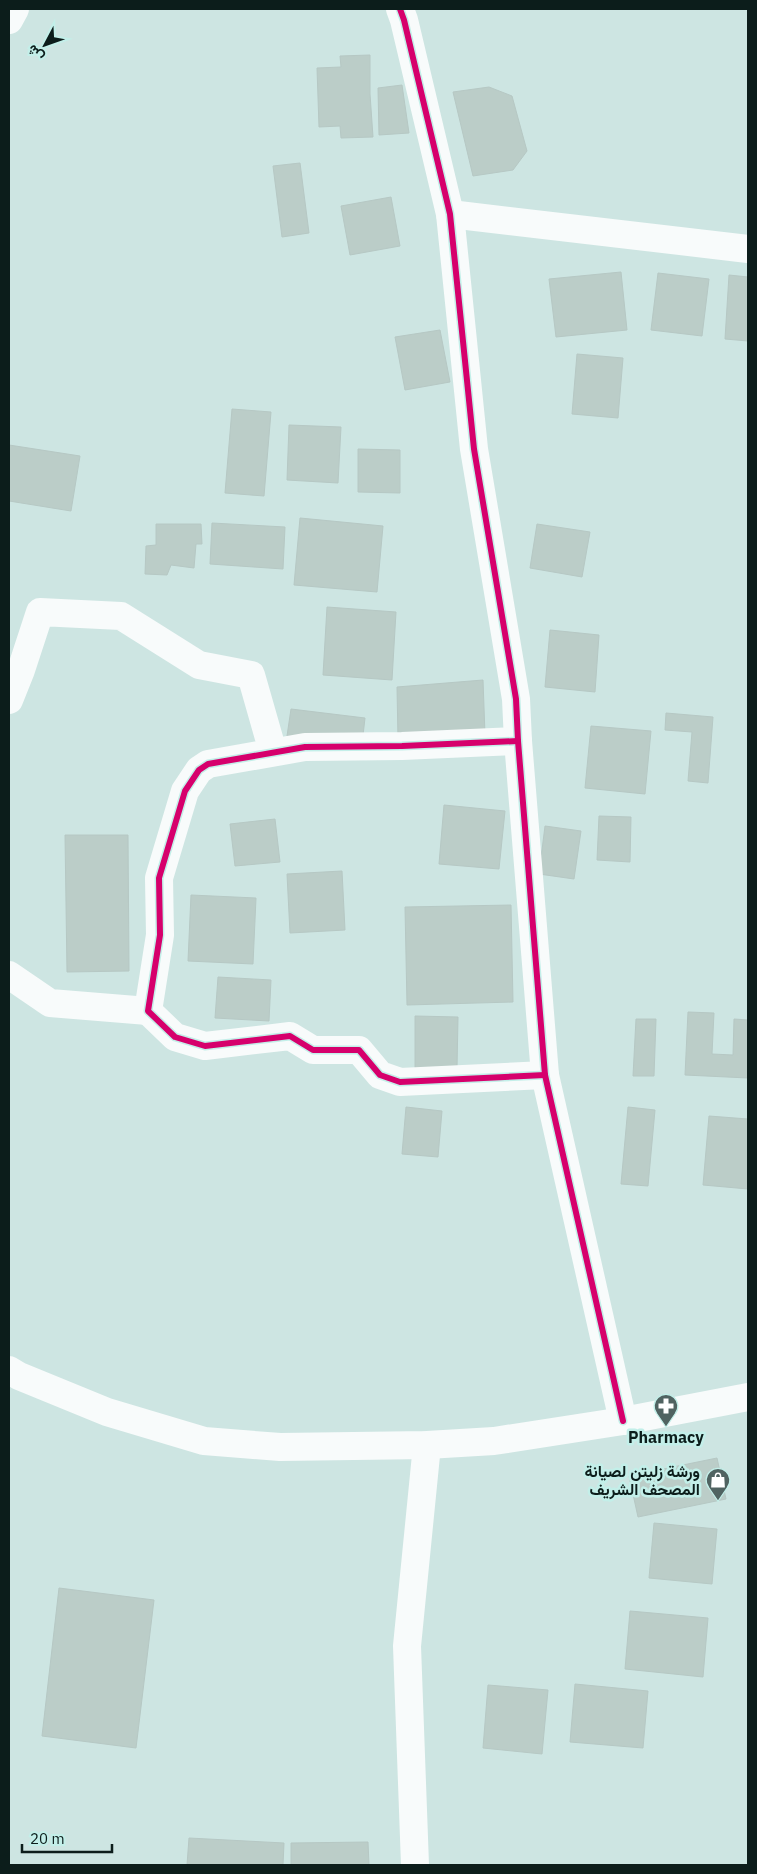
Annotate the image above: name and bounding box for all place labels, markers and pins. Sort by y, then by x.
pharmacy icon: Pharmacy [653,1393,679,1427]
place label: Pharmacy [628,1427,704,1447]
place label: ورشة زليتن لصيانة المصحف الشريف [584,1461,700,1500]
shop icon: ورشة زليتن لصيانة المصحف الشريف [705,1467,731,1501]

